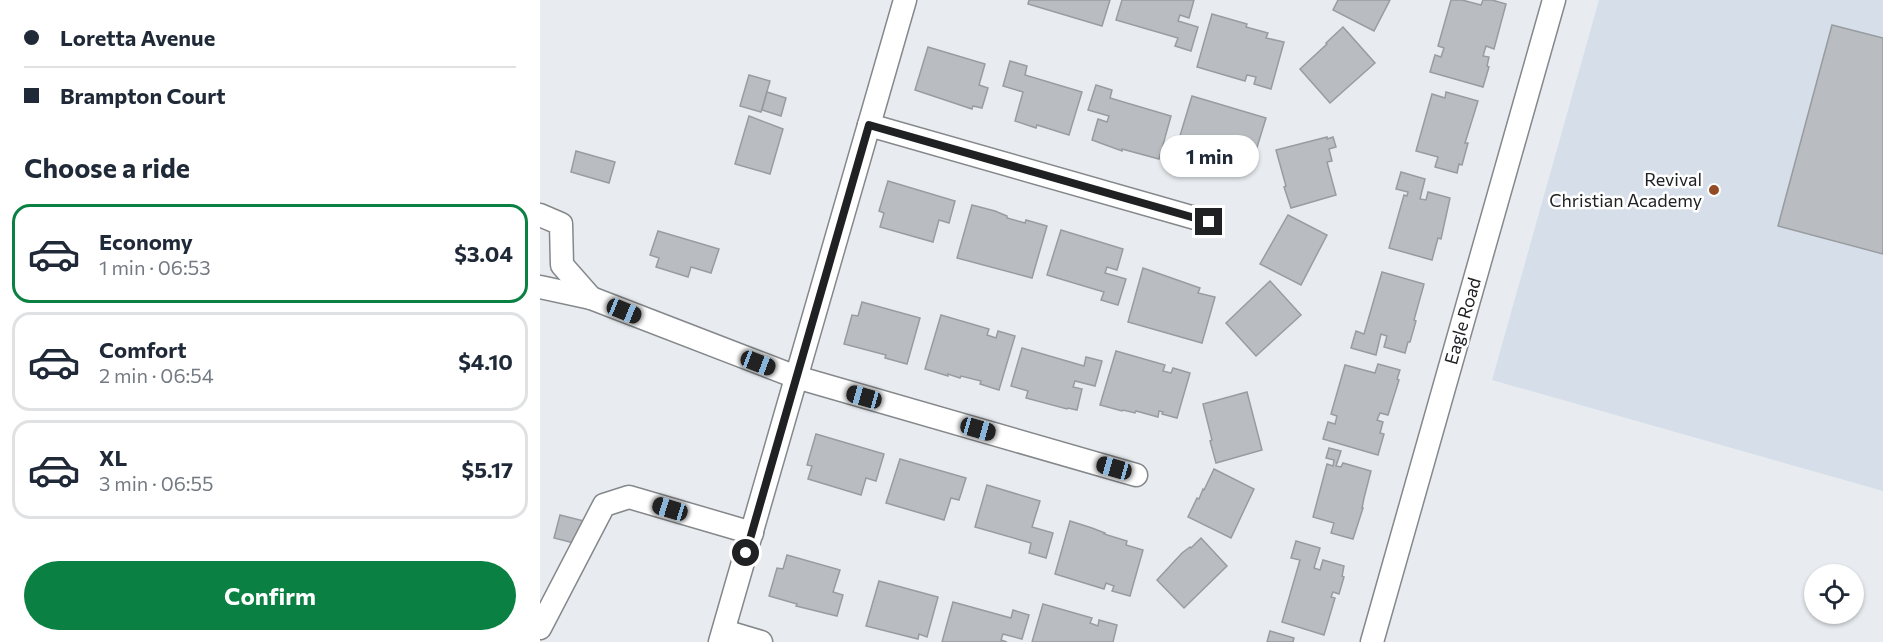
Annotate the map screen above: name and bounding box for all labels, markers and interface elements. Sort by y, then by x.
text: Loretta Avenue [60,24,215,51]
text: Brampton Court [60,82,226,109]
callout: 1 min [1160,135,1258,177]
text: 1 min [1186,144,1233,168]
text: Choose a ride [24,151,190,184]
place label: Revival Christian Academy [1549,168,1702,211]
marker: Revival Christian Academy [1707,183,1721,197]
route end [1195,208,1222,235]
icon: car [27,227,81,281]
text: Economy [99,228,193,255]
text: $3.04 [454,240,513,267]
text: 1 min · 06:53 [99,255,211,279]
street label: Eagle Road [1439,275,1485,367]
car [604,296,644,326]
icon: car [27,335,81,389]
text: Comfort [99,336,187,363]
text: $4.10 [458,348,513,375]
car [738,348,778,378]
text: 2 min · 06:54 [99,363,214,387]
car [844,383,884,411]
car [958,415,998,443]
icon: car [27,443,81,497]
text: XL [99,444,127,471]
car [1094,454,1134,482]
text: $5.17 [462,456,513,483]
text: 3 min · 06:55 [99,471,214,495]
car [650,495,690,523]
route start [732,539,759,566]
button: Confirm [24,561,516,630]
map controls [1804,564,1864,624]
button: locate [1804,564,1864,624]

